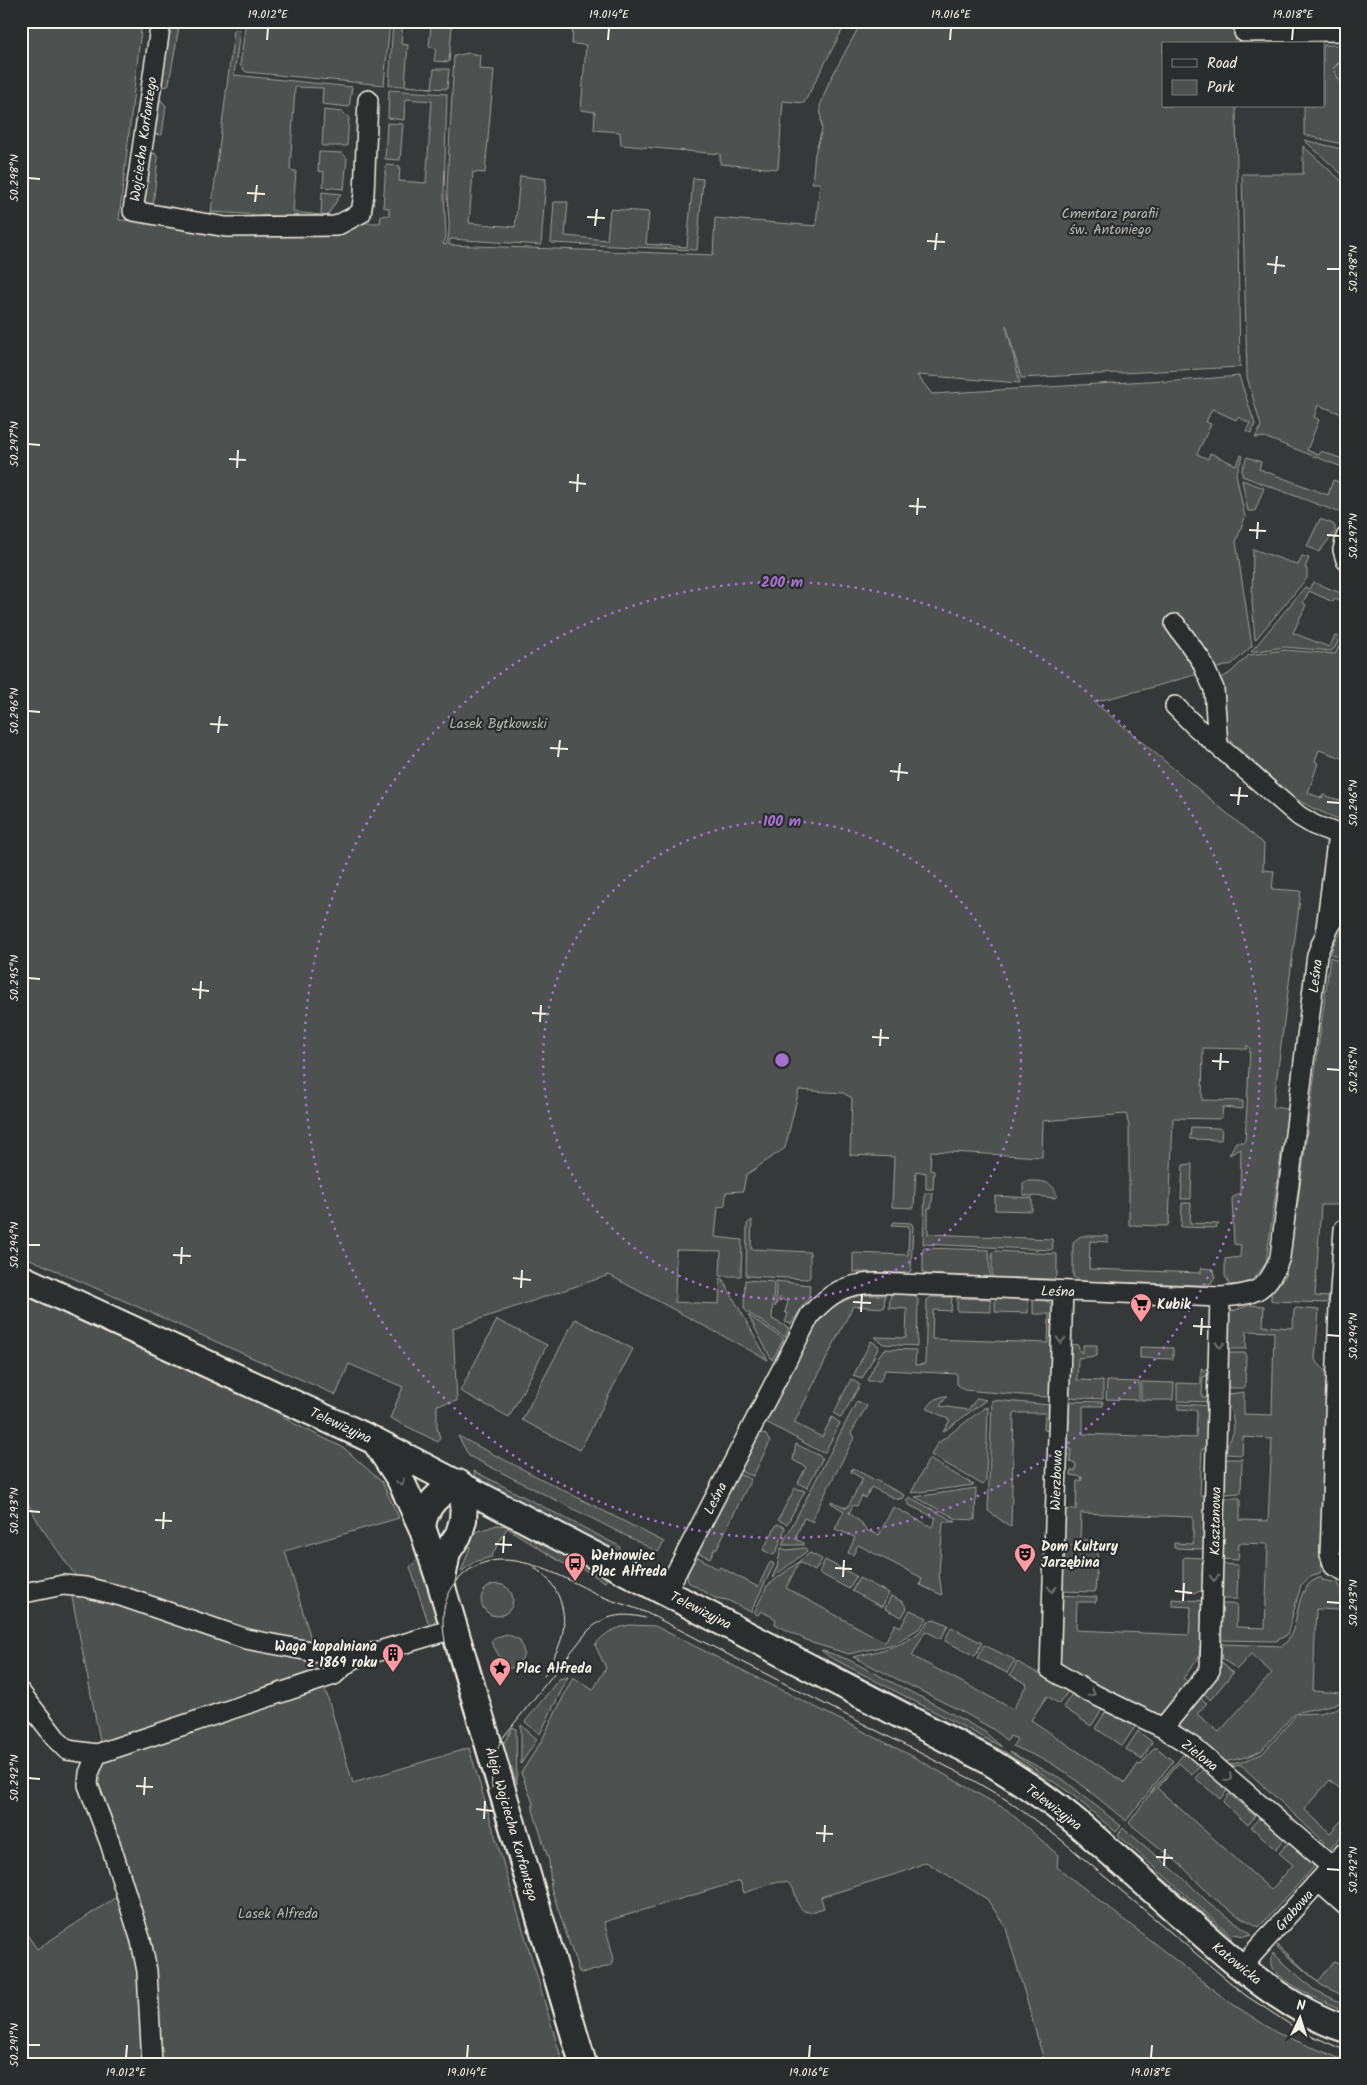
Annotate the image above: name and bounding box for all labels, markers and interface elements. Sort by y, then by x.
text: 19.012°E [248,5,289,24]
text: 19.014°E [589,5,630,24]
text: 19.016°E [931,5,972,24]
text: 19.018°E [1273,5,1314,24]
legend [1162,42,1324,108]
text: Road [1207,52,1238,76]
street label: Wojciecha Korfantego [124,75,164,203]
text: Park [1207,76,1235,100]
text: 50.298°N [5,154,24,202]
park label: Cmentarz parafii św. Antoniego [1062,203,1159,241]
text: 50.298°N [1344,245,1363,293]
text: 50.297°N [5,421,24,467]
text: 50.297°N [1344,513,1363,559]
text: 200 m [761,571,803,595]
text: 50.296°N [5,688,24,734]
park label: Lasek Bytkowski [449,713,548,735]
text: 50.296°N [1344,780,1363,826]
text: 100 m [763,810,801,834]
text: 50.295°N [5,955,24,1001]
street label: Leśna [1303,958,1329,994]
text: 50.295°N [1344,1047,1363,1093]
centre of rings [773,1051,791,1069]
text: 50.294°N [5,1222,24,1268]
street label: Leśna [1041,1280,1075,1304]
supermarket icon: Kubik [1129,1292,1153,1323]
place label: Kubik [1157,1294,1192,1316]
text: 50.294°N [1344,1313,1363,1359]
one-way arrow [1056,1336,1067,1344]
one-way arrow [1215,1342,1225,1350]
street label: Telewizyjna [306,1402,375,1450]
street label: Wierzbowa [1045,1449,1069,1511]
one-way arrow [395,1477,405,1486]
street label: Leśna [698,1478,733,1519]
street label: Kasztanowa [1204,1486,1228,1556]
text: 50.293°N [5,1487,24,1535]
place label: Dom Kultury Jarzębina [1041,1536,1119,1574]
theatre icon: Dom Kultury Jarzębina [1013,1542,1037,1573]
place label: Wełnowiec Plac Alfreda [591,1545,667,1583]
bus stop icon: Wełnowiec Plac Alfreda [563,1551,587,1582]
one-way arrow [1208,1574,1219,1582]
text: 50.293°N [1344,1579,1363,1627]
street label: Telewizyjna [666,1586,735,1636]
one-way arrow [1047,1586,1058,1594]
place label: Waga kopalniana z 1869 roku [274,1636,377,1674]
building icon: Waga kopalniana z 1869 roku [381,1642,405,1673]
place icon: Plac Alfreda [488,1656,512,1687]
place label: Plac Alfreda [516,1658,592,1680]
one-way arrow [1087,1687,1096,1697]
street label: Zielona [1176,1734,1223,1777]
street label: Aleja Wojciecha Korfantego [478,1744,544,1904]
text: 50.292°N [5,1754,24,1802]
one-way arrow [1224,1772,1233,1781]
street label: Telewizyjna [1020,1779,1087,1837]
text: 50.292°N [1344,1846,1363,1894]
street label: Grabowa [1270,1885,1319,1936]
park label: Lasek Alfreda [238,1903,318,1925]
street label: Katowicka [1207,1937,1266,1991]
north arrow [1274,1992,1324,2042]
text: N [1296,1995,1306,2017]
text: 50.291°N [5,2023,24,2067]
text: 19.012°E [106,2063,147,2082]
text: 19.014°E [447,2063,488,2082]
text: 19.016°E [789,2063,830,2082]
text: 19.018°E [1131,2063,1172,2082]

